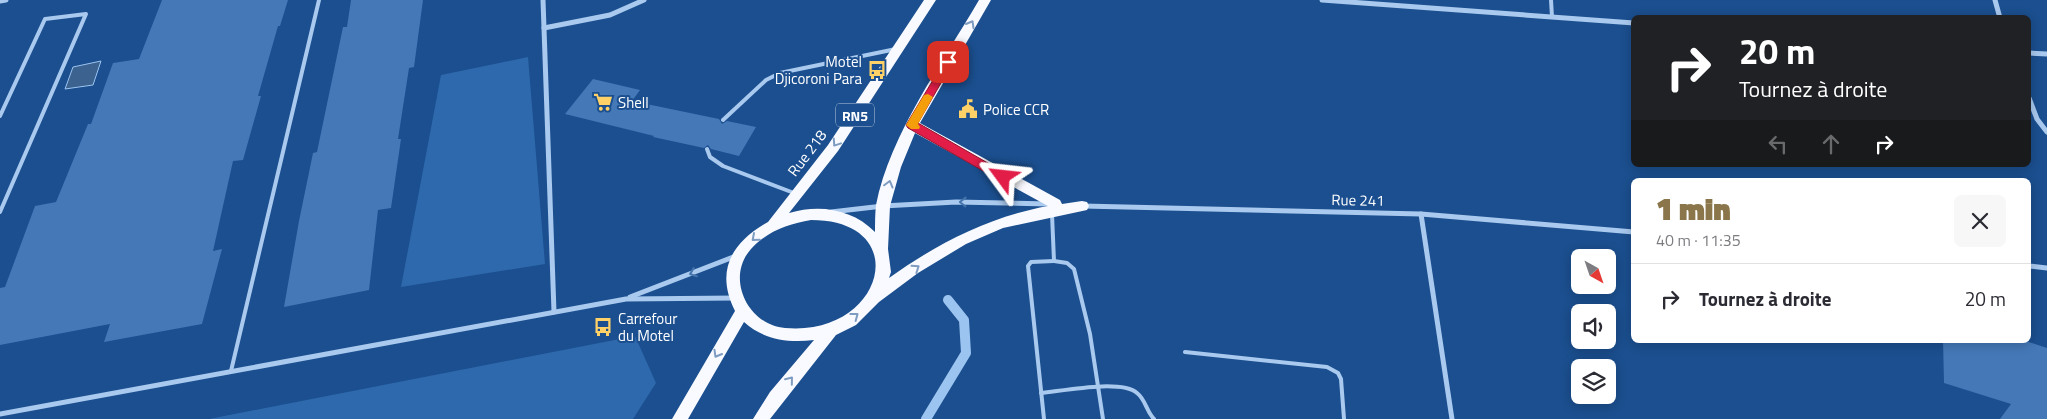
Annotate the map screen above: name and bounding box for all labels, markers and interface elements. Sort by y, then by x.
one-way arrow [964,21,974,30]
text: 20 m [1739,24,1815,78]
icon: right [1656,35,1721,100]
pin [927,41,969,83]
icon: arrive [934,48,962,76]
place label: Motel Djicoroni Para [775,50,862,90]
bus stop icon: Motel Djicoroni Para [866,59,888,81]
text: Tournez à droite [1739,72,1887,106]
supermarket icon: Shell [592,91,614,113]
place label: Shell [618,91,649,114]
public building icon: Police CCR [957,98,979,120]
place label: Police CCR [983,98,1049,121]
road number: RN5 [836,104,874,126]
street label: Rue 218 [782,125,832,181]
icon: left [1764,130,1792,158]
icon: ahead [1817,130,1845,158]
icon: right [1870,130,1898,158]
one-way arrow [833,137,842,147]
position arrow [976,150,1028,202]
one-way arrow [884,181,894,189]
text: 1 min [1656,186,1731,232]
street label: Rue 241 [1331,188,1385,212]
button: close [1954,195,2006,247]
one-way arrow [959,197,966,207]
text: 40 m · 11:35 [1656,228,1741,252]
one-way arrow [751,232,760,241]
north arrow [1571,249,1616,294]
map controls [1571,249,1616,404]
one-way arrow [910,265,919,275]
one-way arrow [689,266,698,277]
text: Tournez à droite [1699,284,1831,313]
text: 20 m [1965,284,2006,313]
icon: right [1656,285,1684,313]
button: sound [1571,304,1616,349]
place label: Carrefour du Motel [618,307,677,347]
one-way arrow [849,313,859,322]
bus stop icon: Carrefour du Motel [592,316,614,338]
one-way arrow [713,348,723,357]
button: layers [1571,359,1616,404]
one-way arrow [784,377,792,386]

